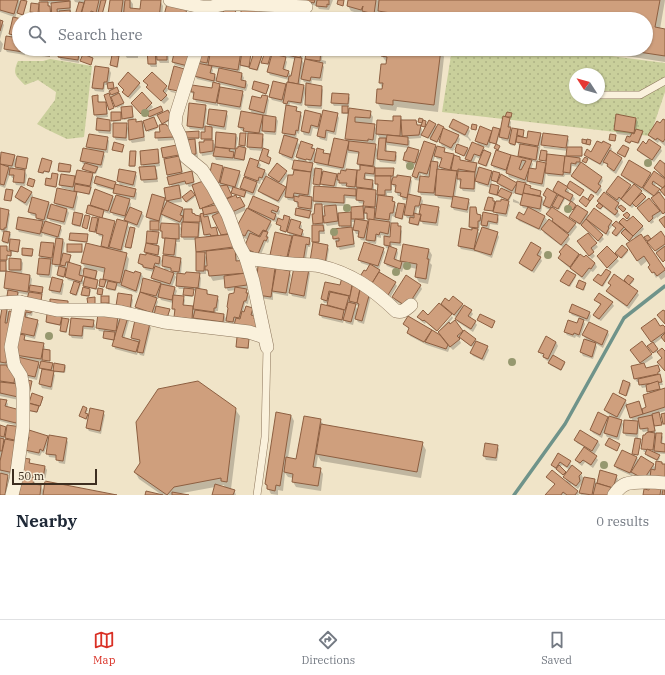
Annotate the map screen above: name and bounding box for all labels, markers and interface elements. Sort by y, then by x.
search box [12,12,653,56]
icon: search [26,23,48,45]
text: Search here [58,25,143,44]
north arrow [569,68,605,104]
scale bar [12,467,97,486]
text: 50 m [18,469,44,483]
text: Nearby [16,510,77,532]
text: 0 results [596,513,649,530]
tab: Map [93,629,115,667]
tab: Directions [301,629,355,667]
tab: Saved [541,629,572,667]

